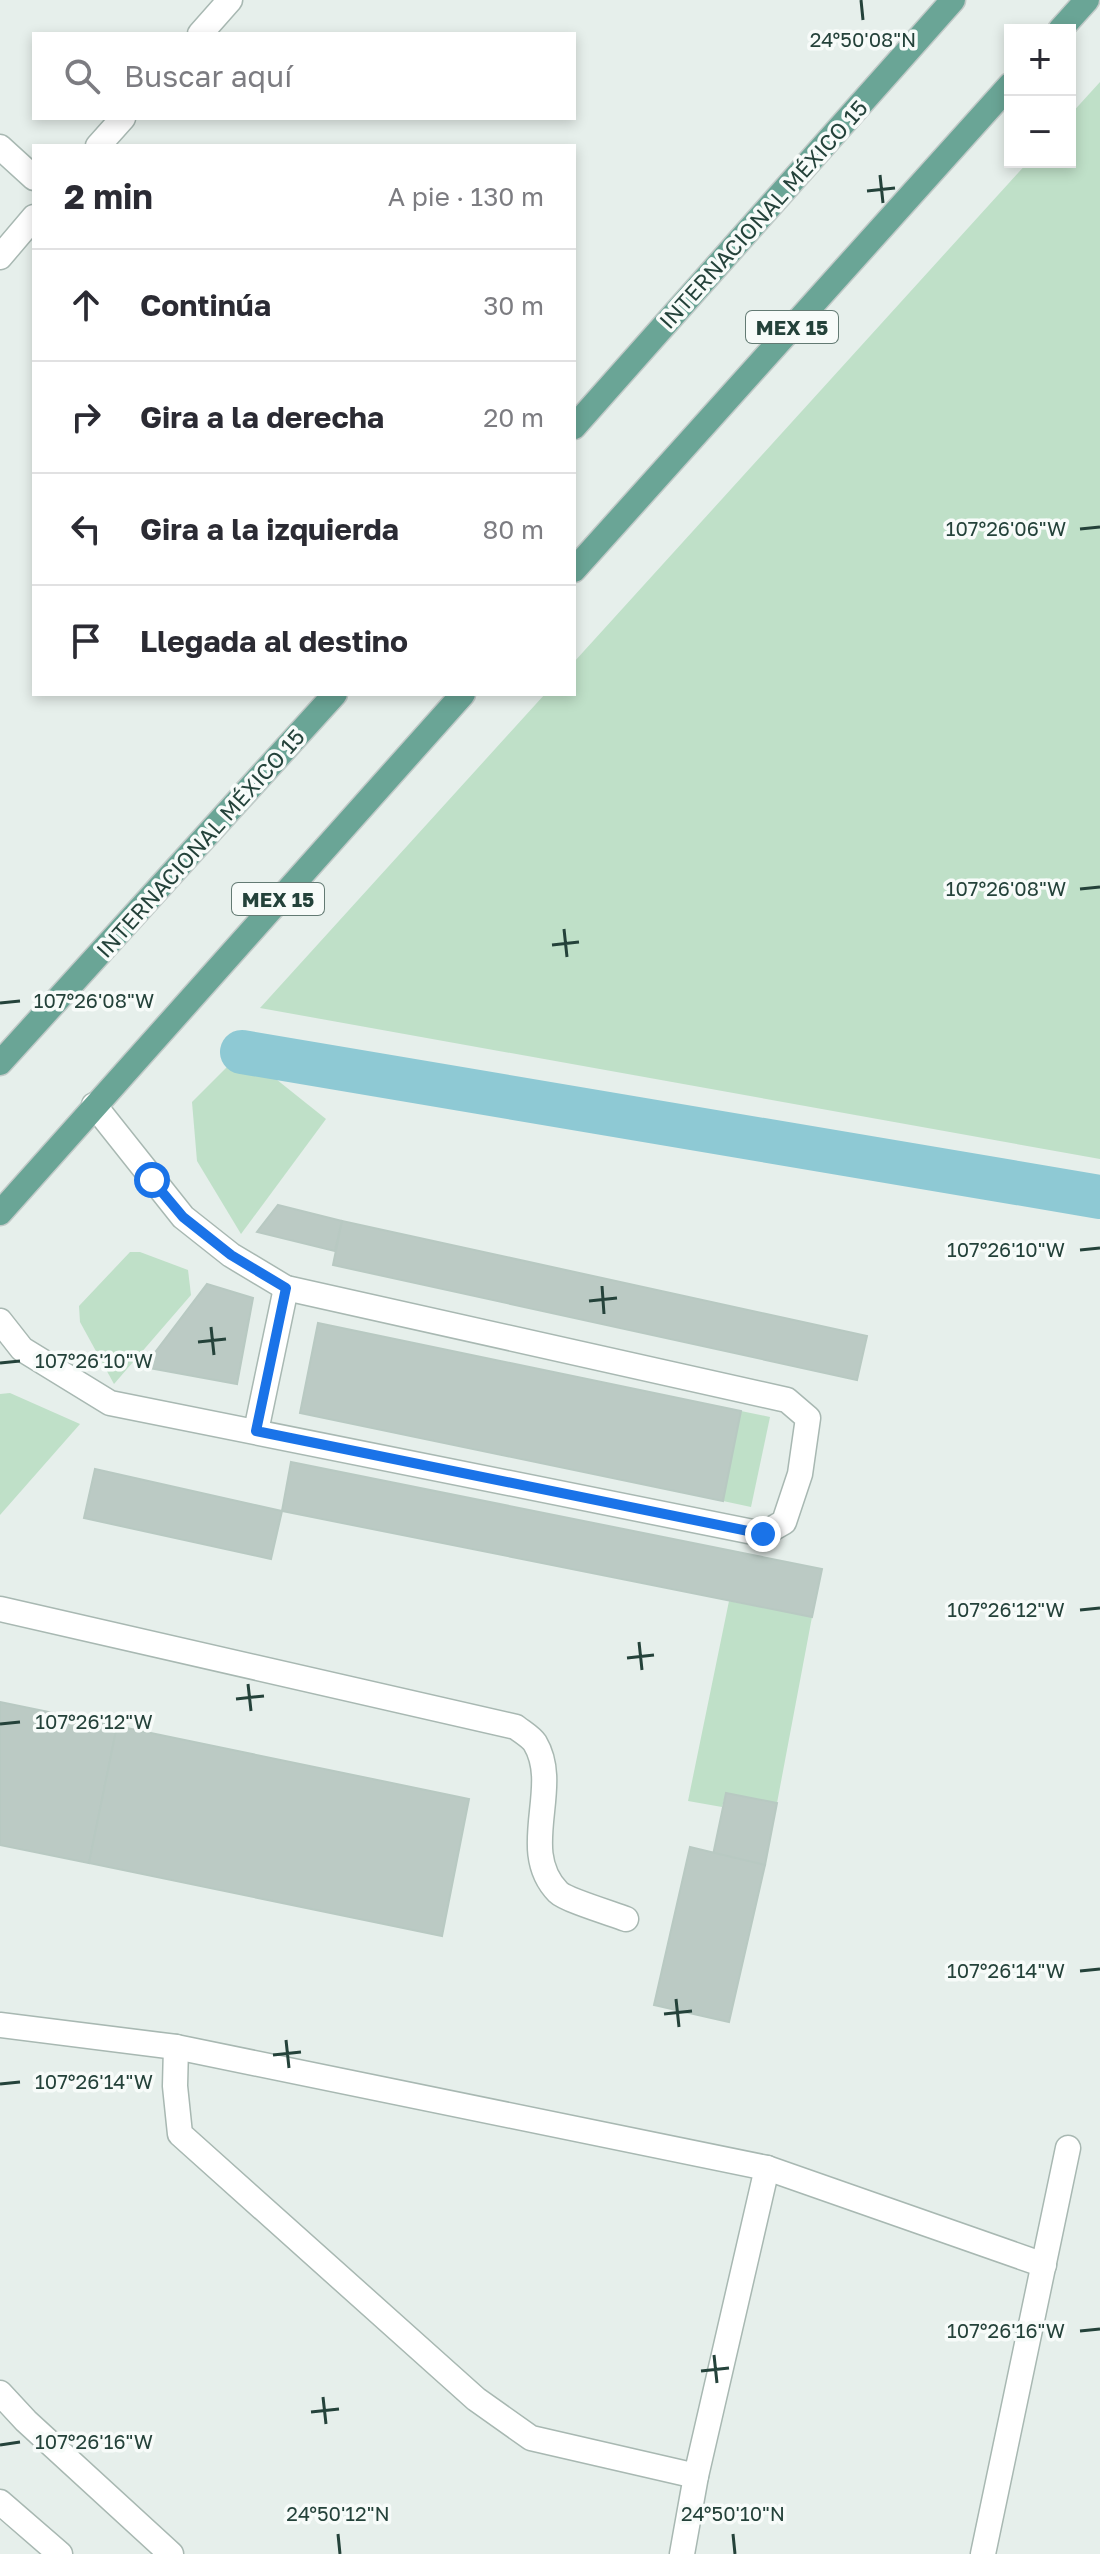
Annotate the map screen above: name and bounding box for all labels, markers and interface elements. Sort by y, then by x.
map controls [1004,24,1076,168]
button: + [1004,24,1076,96]
text: 24°50'08"N [810,27,916,51]
search box [32,32,576,120]
icon: search [60,54,104,98]
text: Buscar aquí [124,58,292,94]
street label: INTERNACIONAL MÉXICO 15 [653,94,873,334]
button: − [1004,96,1076,168]
text: 2 min [64,176,153,216]
text: A pie · 130 m [388,181,544,212]
icon: ahead [64,283,108,327]
text: Continúa [140,287,271,323]
text: 30 m [483,290,544,321]
road number: MEX 15 [746,311,838,343]
icon: right [64,395,108,439]
text: Gira a la derecha [140,399,384,435]
text: 20 m [483,402,544,433]
icon: left [64,507,108,551]
text: Gira a la izquierda [140,511,399,547]
text: 80 m [483,514,544,545]
text: 107°26'06"W [946,516,1066,540]
icon: arrive [64,619,108,663]
text: Llegada al destino [140,623,408,659]
street label: INTERNACIONAL MÉXICO 15 [90,723,310,963]
text: 107°26'08"W [946,876,1066,900]
road number: MEX 15 [232,883,324,915]
text: 107°26'08"W [34,988,154,1012]
route start [134,1162,170,1198]
text: 107°26'10"W [947,1237,1065,1261]
text: 107°26'10"W [35,1348,153,1372]
route end [745,1516,781,1552]
text: 107°26'12"W [947,1597,1065,1621]
text: 107°26'12"W [35,1709,153,1733]
text: 107°26'14"W [947,1958,1065,1982]
text: 107°26'14"W [35,2069,153,2093]
text: 107°26'16"W [947,2318,1065,2342]
text: 107°26'16"W [35,2429,153,2453]
text: 24°50'12"N [286,2501,390,2525]
text: 24°50'10"N [681,2501,785,2525]

